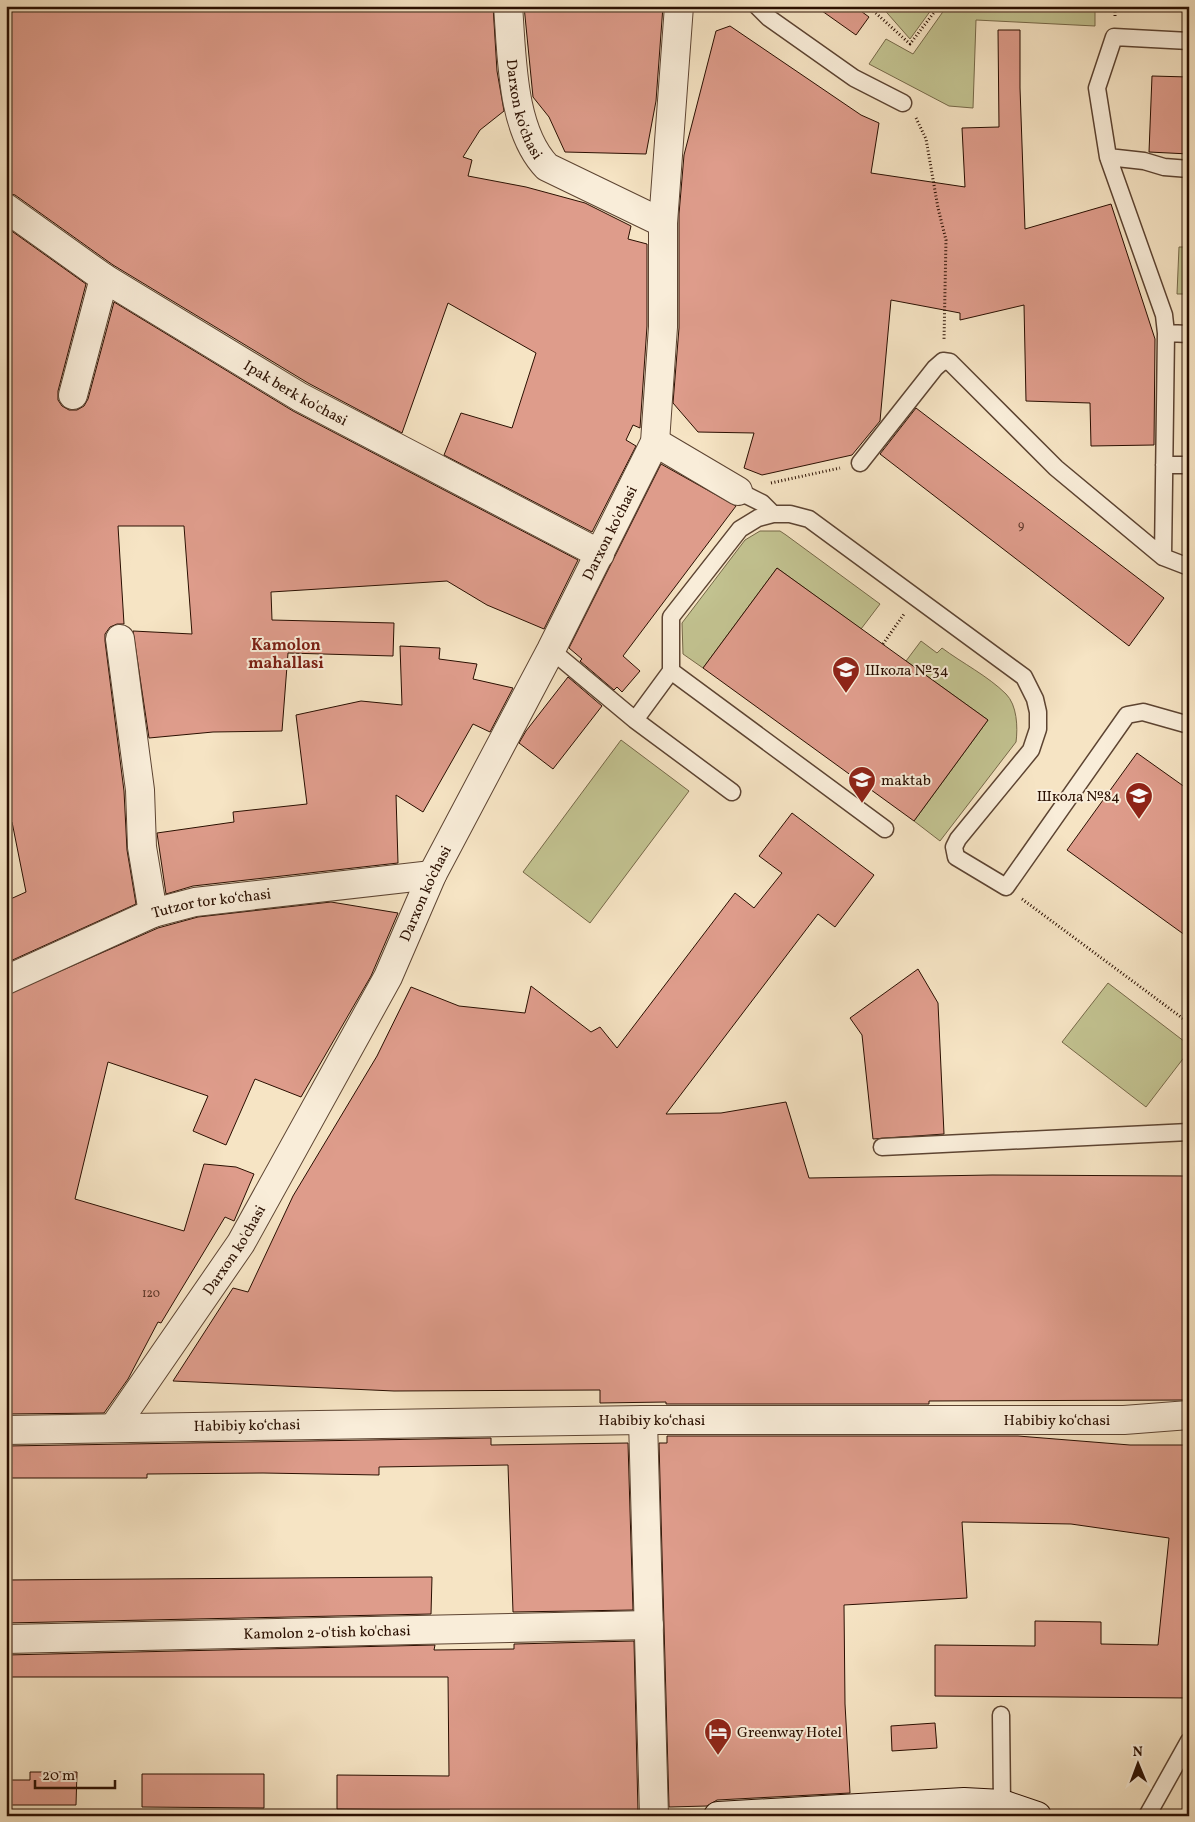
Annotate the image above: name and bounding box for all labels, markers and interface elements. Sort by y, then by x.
street label: Darxon ko'chasi [500,58,547,164]
street label: Ipak berk ko'chasi [239,356,351,432]
street label: Darxon ko'chasi [578,483,643,585]
house number: 9 [1018,518,1024,534]
district label: Kamolon mahallasi [248,635,324,675]
school or university icon: Школа №34 [831,655,861,694]
place label: Школа №34 [865,661,949,682]
school or university icon: maktab [847,765,877,804]
place label: maktab [881,771,931,792]
school or university icon: Школа №84 [1124,781,1154,820]
place label: Школа №84 [1037,787,1120,808]
street label: Darxon ko'chasi [395,842,458,945]
street label: Tutzor tor ko‘chasi [150,884,272,925]
street label: Darxon ko'chasi [199,1202,272,1300]
house number: 120 [142,1286,160,1302]
street label: Habibiy koʻchasi [599,1411,705,1432]
street label: Habibiy koʻchasi [1004,1411,1110,1432]
street label: Habibiy koʻchasi [193,1415,301,1438]
street label: Kamolon 2-o'tish ko'chasi [243,1621,411,1646]
hotel icon: Greenway Hotel [703,1717,733,1756]
place label: Greenway Hotel [737,1723,842,1744]
north arrow [1112,1740,1162,1790]
text: N [1133,1743,1143,1762]
scale bar [35,1757,115,1789]
text: 20 m [42,1766,75,1787]

